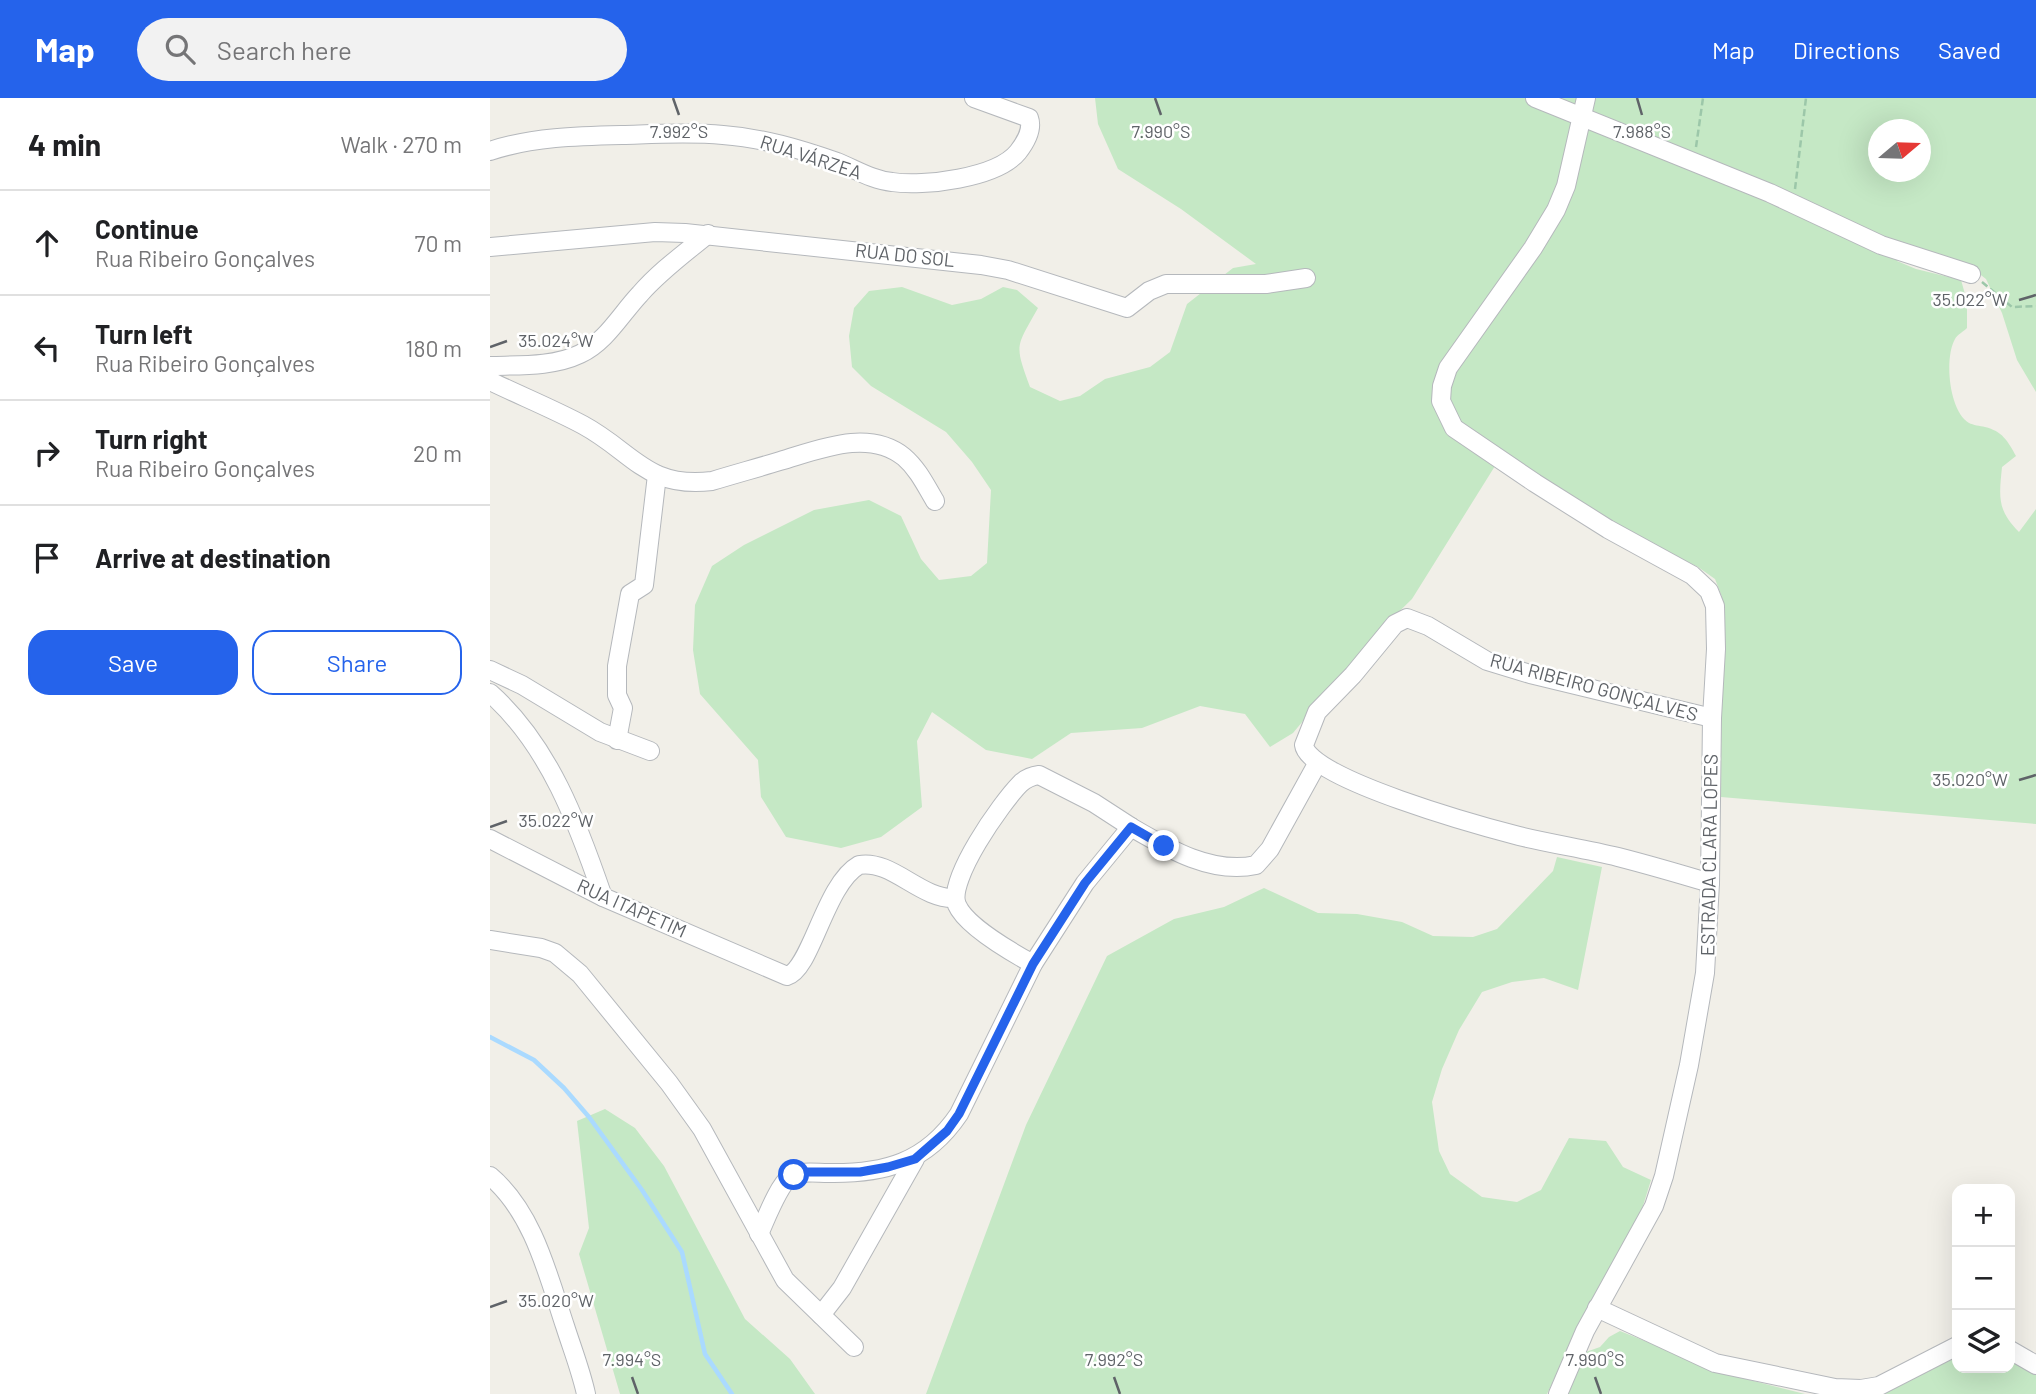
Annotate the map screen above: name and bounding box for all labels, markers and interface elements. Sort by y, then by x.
search box [137,18,627,81]
text: Map [35,29,95,69]
icon: search [161,30,199,68]
text: Search here [217,34,352,65]
text: Map [1712,35,1755,64]
text: Directions [1793,35,1900,64]
text: Saved [1938,35,2001,64]
north arrow [1868,119,1931,182]
text: 7.992°S [650,120,708,142]
text: 7.990°S [1131,120,1191,142]
text: 7.988°S [1613,120,1671,142]
text: 4 min [28,126,101,162]
street label: RUA VÁRZEA [758,129,865,184]
text: Walk · 270 m [340,130,462,158]
text: Continue [95,213,199,244]
icon: ahead [28,224,66,262]
text: 70 m [415,229,462,257]
street label: RUA DO SOL [854,238,956,271]
text: Rua Ribeiro Gonçalves [95,244,315,272]
text: 35.022°W [1932,288,2008,310]
text: Turn left [95,318,193,349]
icon: left [28,329,66,367]
text: 35.024°W [518,329,594,351]
text: 180 m [405,334,462,362]
text: Rua Ribeiro Gonçalves [95,349,315,377]
text: Turn right [95,423,208,454]
icon: right [28,434,66,472]
text: 20 m [413,439,462,467]
text: Rua Ribeiro Gonçalves [95,454,315,482]
icon: arrive [28,539,66,577]
text: Arrive at destination [95,542,331,573]
button: Save [28,630,238,695]
button: Share [252,630,462,695]
street label: RUA RIBEIRO GONÇALVES [1488,648,1701,725]
street label: ESTRADA CLARA LOPES [1695,754,1722,956]
text: 35.020°W [1932,768,2008,790]
text: 35.022°W [518,809,594,831]
route end [1148,830,1179,861]
street label: RUA ITAPETIM [574,873,691,942]
route start [778,1159,809,1190]
map controls [1952,1184,2015,1373]
button: + [1952,1184,2015,1247]
button: − [1952,1247,2015,1310]
text: 35.020°W [518,1289,594,1311]
button: layers [1952,1310,2015,1373]
text: 7.994°S [603,1348,661,1370]
text: 7.992°S [1085,1348,1143,1370]
text: 7.990°S [1565,1348,1625,1370]

